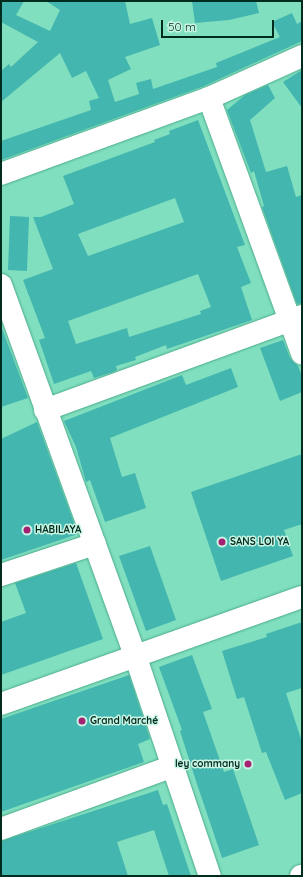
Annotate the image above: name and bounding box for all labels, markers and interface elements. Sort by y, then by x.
scale bar [163,12,276,38]
text: 50 m [168,19,196,34]
place label: HABILAYA [35,524,81,536]
marker: HABILAYA [22,525,32,535]
place label: SANS LOI YA [230,536,289,548]
marker: SANS LOI YA [217,537,227,547]
place label: Grand Marché [90,715,158,727]
marker: Grand Marché [77,716,87,726]
place label: ley commany [175,758,240,770]
marker: ley commany [243,759,253,769]

